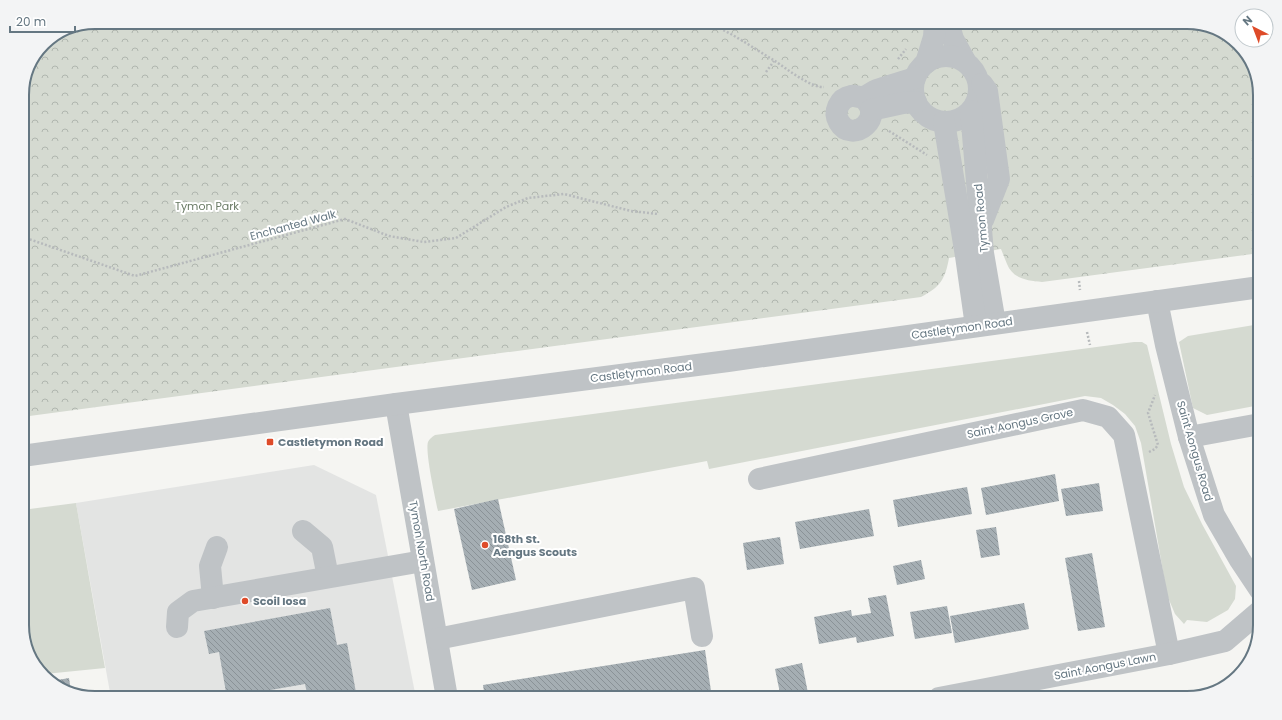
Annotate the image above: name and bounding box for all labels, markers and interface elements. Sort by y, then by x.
scale bar [10,8,75,34]
north arrow [1234,8,1274,48]
text: N [1239,12,1256,29]
text: 20 m [16,13,46,30]
street label: Tymon Road [970,183,992,253]
park label: Tymon Park [175,198,239,214]
street label: Enchanted Walk [248,206,338,244]
street label: Castletymon Road [910,313,1014,343]
street label: Castletymon Road [589,358,693,386]
street label: Saint Aongus Road [1173,399,1217,503]
street label: Saint Aongus Grove [966,404,1075,442]
place label: Castletymon Road [278,434,383,450]
marker: Castletymon Road [265,437,275,447]
street label: Tymon North Road [405,499,439,603]
place label: 168th St. Aengus Scouts [493,531,577,560]
marker: 168th St. Aengus Scouts [480,540,490,550]
place label: Scoil Iosa [253,593,306,609]
marker: Scoil Iosa [240,596,250,606]
street label: Saint Aongus Lawn [1053,648,1157,684]

